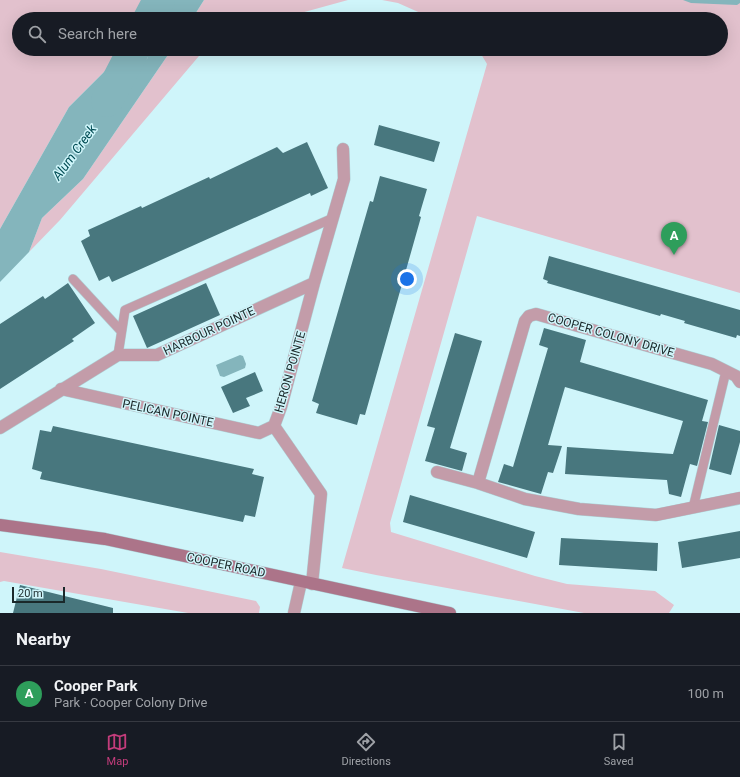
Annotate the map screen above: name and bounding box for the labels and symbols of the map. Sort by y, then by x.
water label: Alum Creek [49,121,100,184]
pin: A [661,222,687,255]
your location [397,269,417,289]
street label: HARBOUR POINTE [161,304,257,358]
street label: COOPER COLONY DRIVE [546,310,676,360]
street label: HERON POINTE [272,330,308,414]
street label: PELICAN POINTE [121,397,215,430]
street label: COOPER ROAD [185,550,267,580]
scale bar [12,585,65,604]

